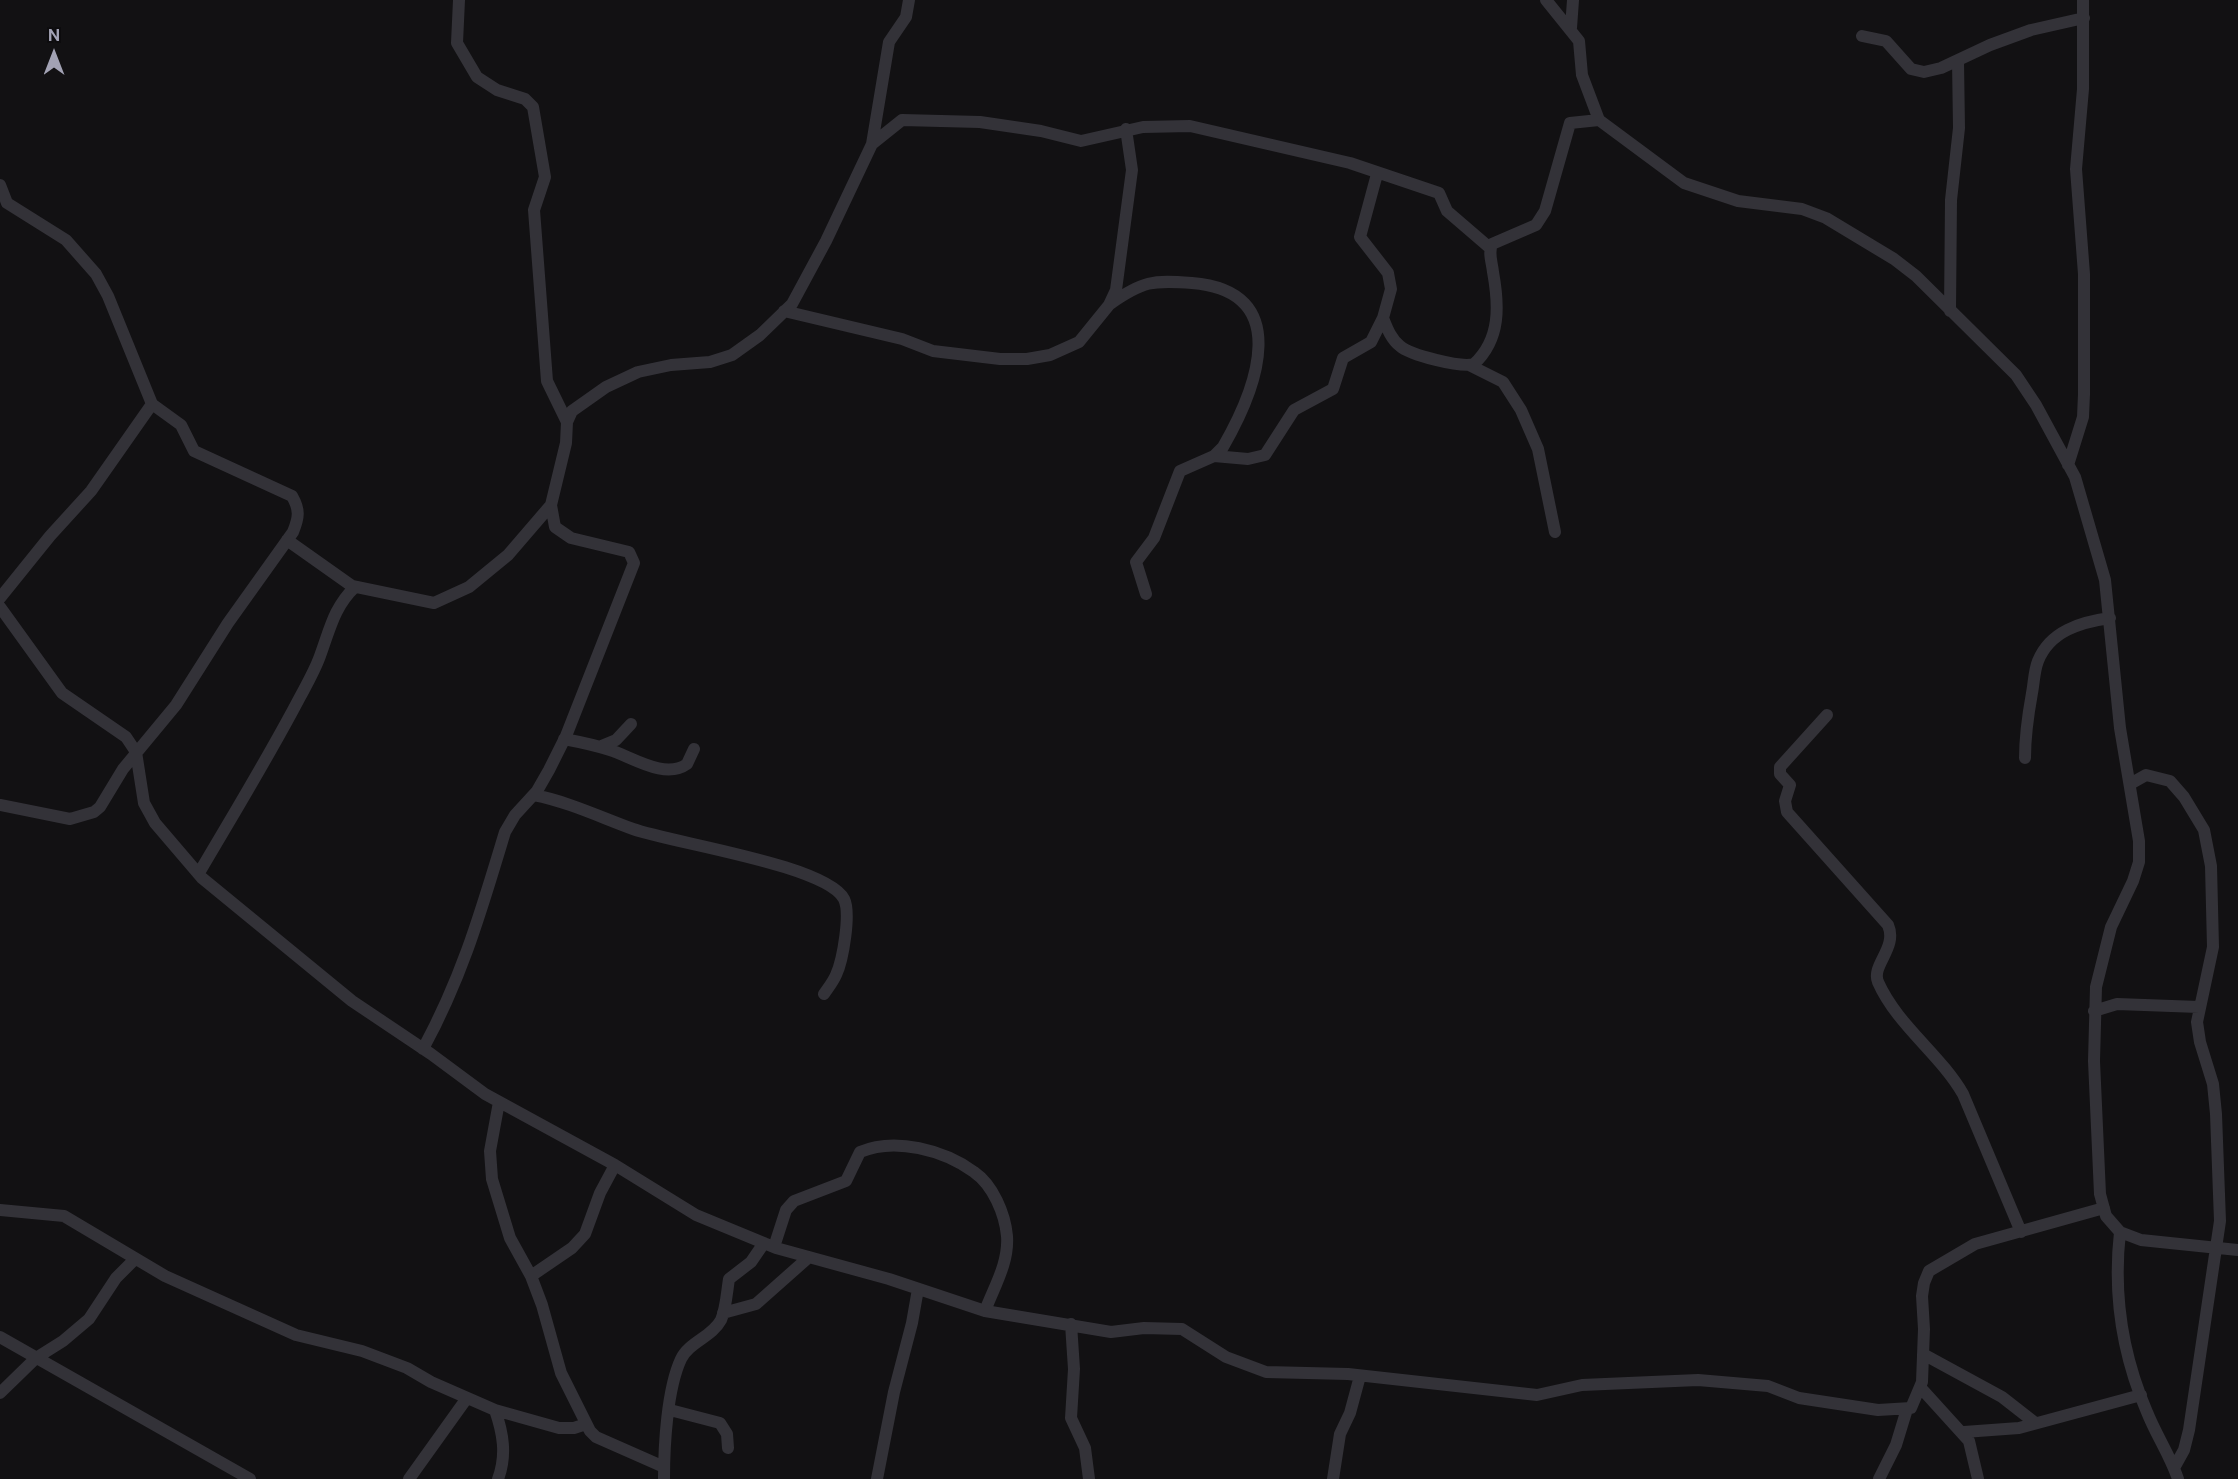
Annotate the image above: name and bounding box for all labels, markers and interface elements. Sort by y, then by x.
north arrow [24,24,84,84]
text: N [48,26,60,45]

